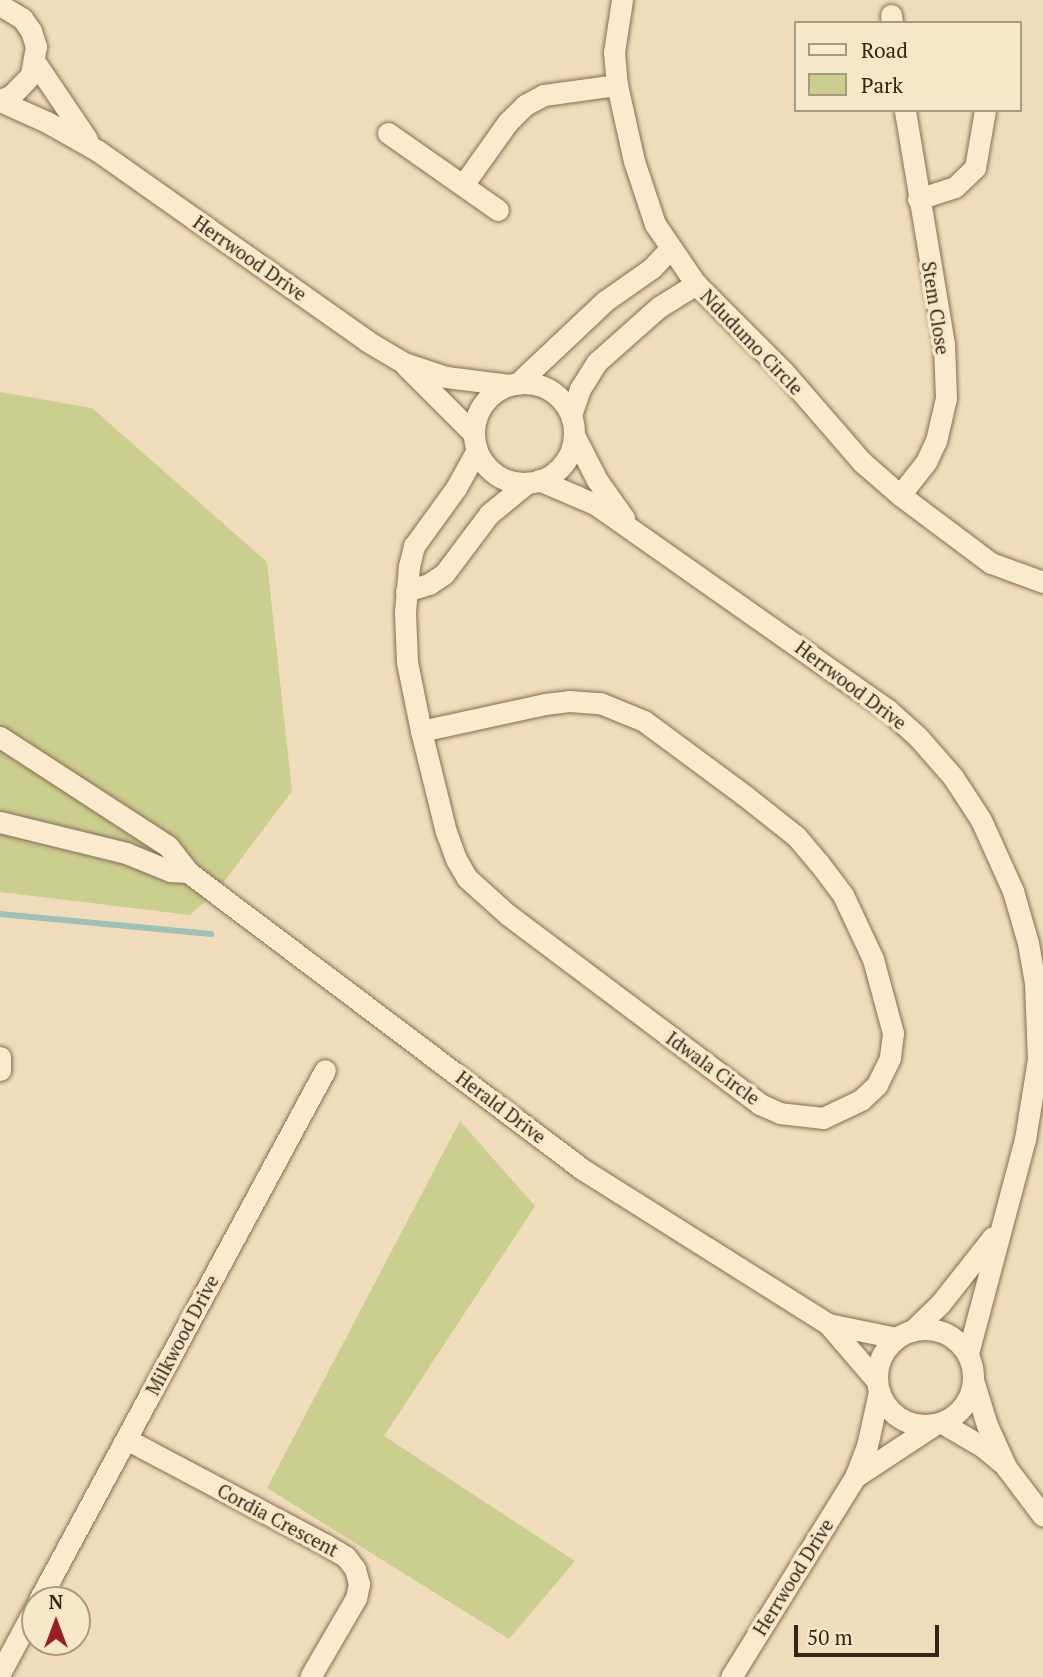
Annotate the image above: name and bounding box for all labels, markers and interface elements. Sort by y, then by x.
legend [794,21,1022,112]
text: Road [861,36,908,64]
text: Park [861,71,903,99]
street label: Herrwood Drive [189,210,311,306]
street label: Stem Close [917,260,955,356]
street label: Ndudumo Circle [696,285,808,399]
street label: Herrwood Drive [791,636,911,734]
street label: Idwala Circle [662,1026,764,1110]
street label: Herald Drive [452,1066,550,1148]
street label: Milkwood Drive [141,1271,223,1399]
street label: Cordia Crescent [214,1479,342,1561]
street label: Herrwood Drive [748,1514,838,1640]
north arrow [21,1586,91,1656]
text: N [49,1589,63,1614]
scale bar [798,1610,943,1654]
text: 50 m [807,1623,853,1651]

